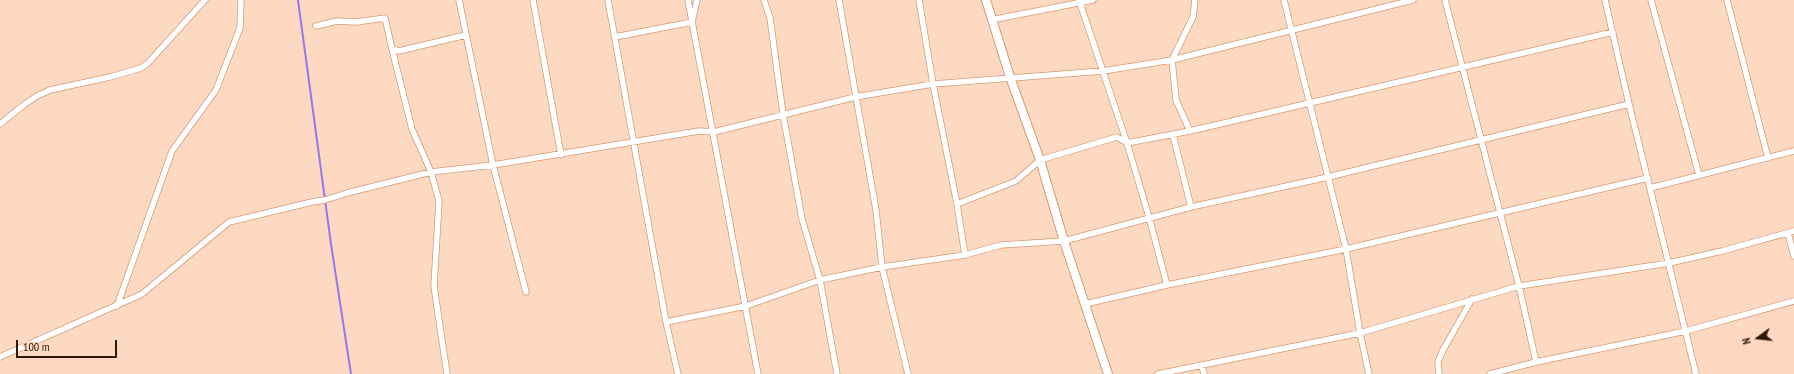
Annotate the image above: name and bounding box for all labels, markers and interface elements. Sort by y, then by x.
north arrow [1738,318,1778,358]
scale bar [18,332,119,358]
text: N [1739,336,1754,346]
text: 100 m [23,339,50,354]

